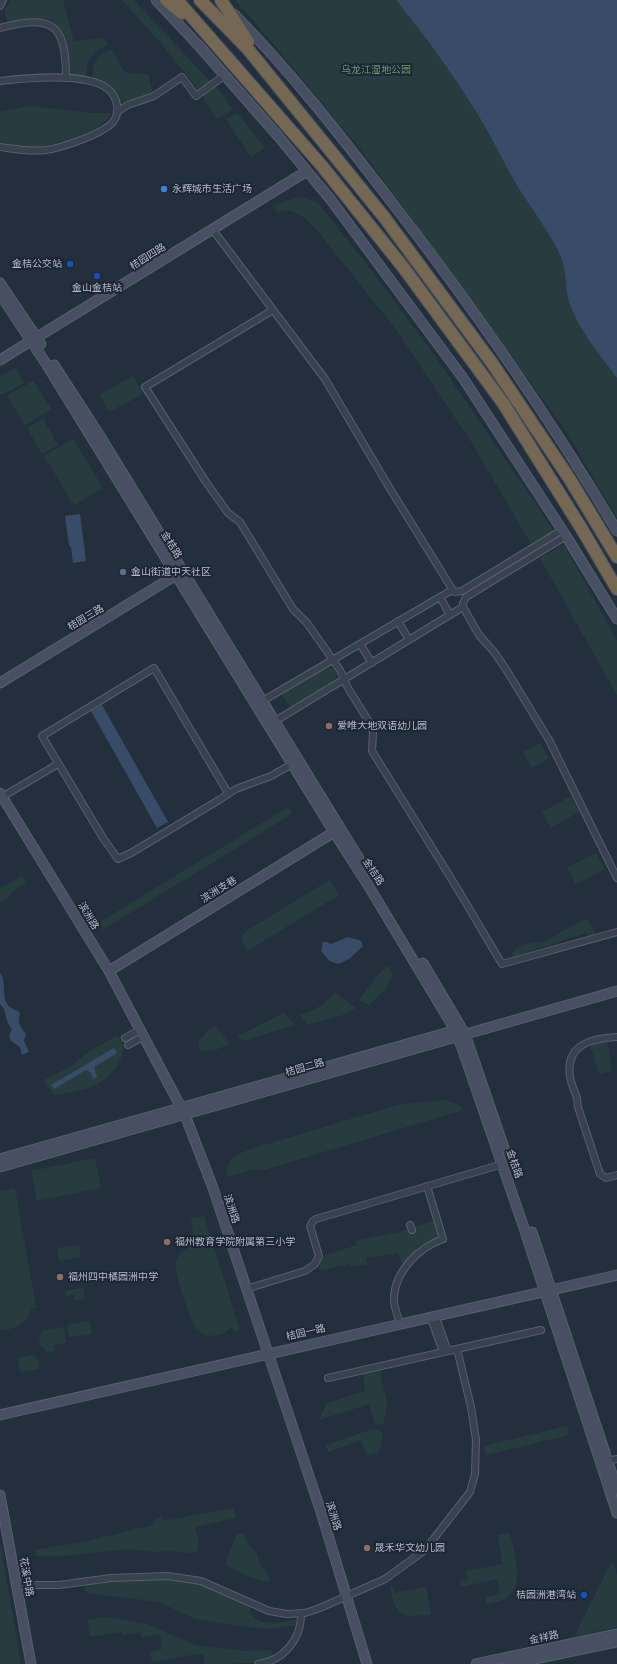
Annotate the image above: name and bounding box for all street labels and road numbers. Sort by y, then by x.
street label: 桔园四路 [128,241,168,273]
street label: 金桔路 [158,529,184,561]
street label: 桔园三路 [66,603,106,633]
street label: 金桔路 [360,856,386,888]
street label: 滨洲支巷 [199,874,239,906]
street label: 滨洲路 [75,900,101,932]
street label: 桔园二路 [284,1057,326,1079]
street label: 金桔路 [503,1148,525,1180]
street label: 滨洲路 [221,1193,241,1225]
street label: 桔园一路 [285,1323,327,1343]
street label: 滨洲路 [323,1500,343,1532]
street label: 花溪中路 [17,1556,35,1598]
street label: 金祥路 [528,1629,560,1647]

